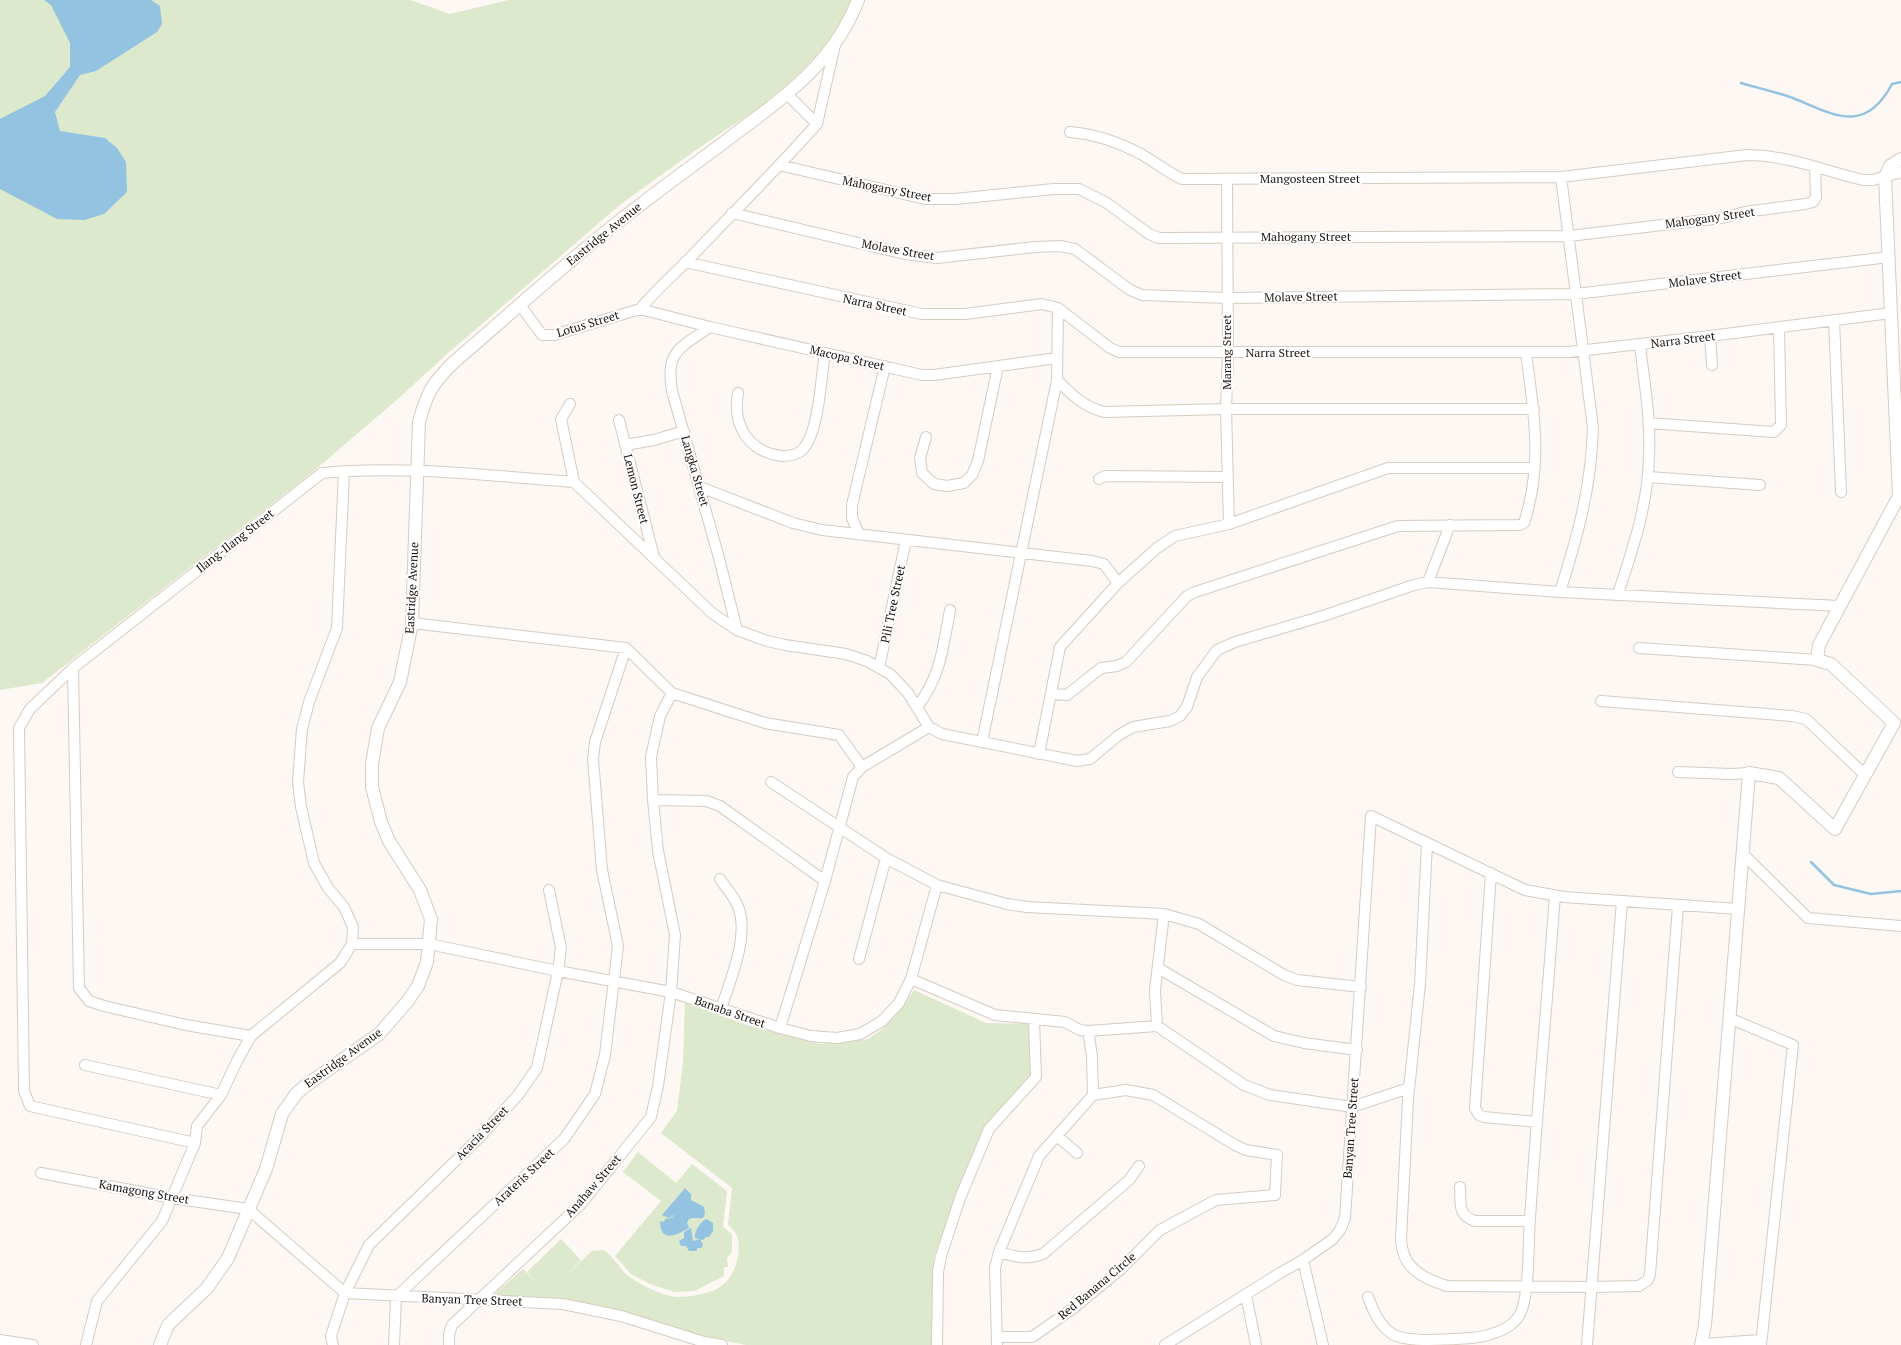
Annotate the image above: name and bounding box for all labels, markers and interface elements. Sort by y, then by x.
street label: Mangosteen Street [1260,171,1361,186]
street label: Mahogany Street [841,172,934,205]
street label: Eastridge Avenue [563,199,644,268]
street label: Mahogany Street [1664,204,1756,231]
street label: Mahogany Street [1261,229,1352,244]
street label: Molave Street [861,236,936,263]
street label: Molave Street [1668,267,1743,290]
street label: Molave Street [1264,288,1338,305]
street label: Narra Street [842,290,909,319]
street label: Lotus Street [555,307,621,340]
street label: Marang Street [1219,314,1234,390]
street label: Narra Street [1650,328,1717,351]
street label: Macopa Street [808,342,886,374]
street label: Narra Street [1245,345,1311,360]
street label: Langka Street [678,434,713,509]
street label: Lemon Street [621,452,653,526]
street label: Ilang-Ilang Street [193,505,277,576]
street label: Eastridge Avenue [402,542,421,634]
street label: Pili Tree Street [877,563,908,644]
street label: Banaba Street [693,992,768,1031]
street label: Eastridge Avenue [301,1025,384,1091]
street label: Banyan Tree Street [1339,1076,1362,1179]
street label: Acacia Street [452,1102,512,1163]
street label: Arateris Street [490,1144,558,1209]
street label: Anahaw Street [561,1151,624,1220]
street label: Kamagong Street [98,1176,191,1207]
street label: Red Banana Circle [1055,1249,1139,1323]
street label: Banyan Tree Street [421,1290,523,1309]

